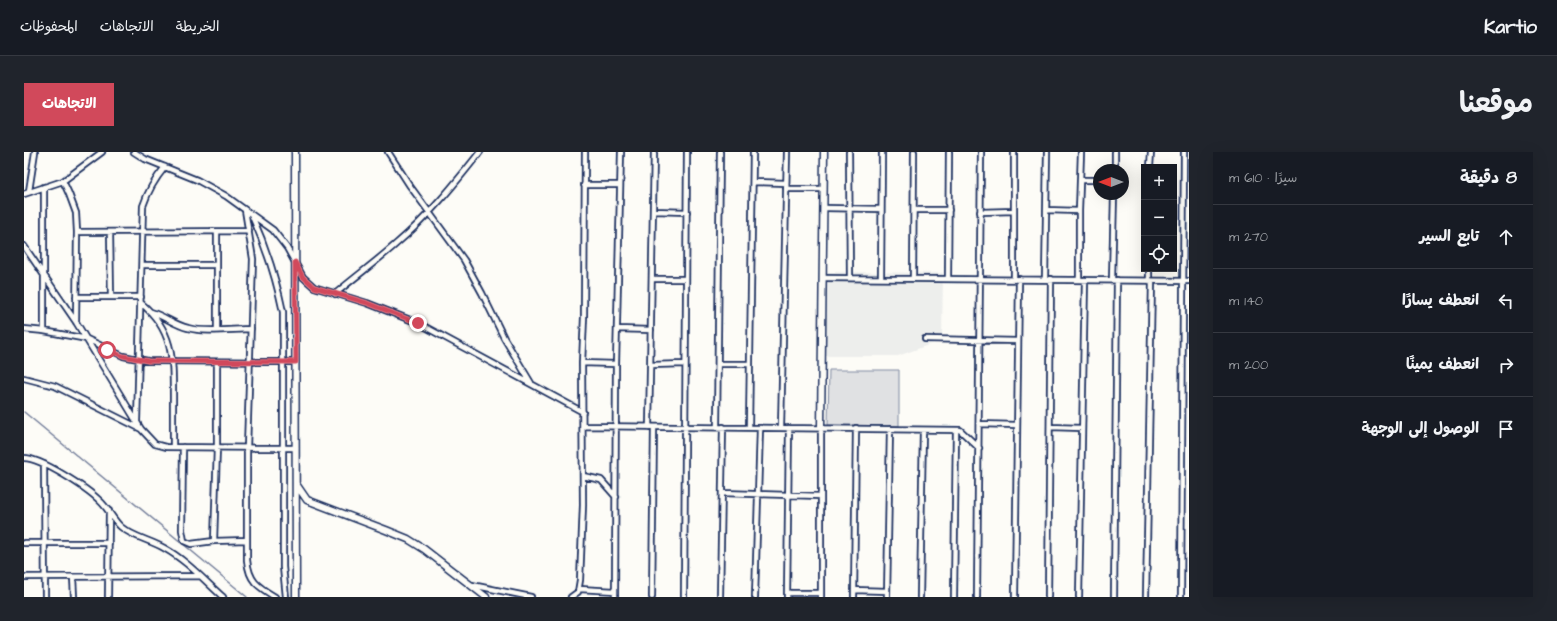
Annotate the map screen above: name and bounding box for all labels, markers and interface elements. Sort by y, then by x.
text: Kartio [1484,14,1537,41]
text: المحفوظات [20,17,78,37]
text: الاتجاهات [100,17,154,37]
text: الخريطة [176,17,219,37]
button: الاتجاهات [24,83,114,126]
text: موقعنا [1459,84,1533,123]
north arrow [1093,164,1129,200]
map controls [1141,164,1177,272]
button: + [1141,164,1177,200]
text: 8 دقيقة [1460,166,1517,190]
text: سيرًا · 610 m [1229,169,1297,187]
button: − [1141,200,1177,236]
text: تابع السير [1420,226,1479,247]
icon: ahead [1495,226,1517,248]
text: 270 m [1229,228,1268,246]
button: locate [1141,236,1177,272]
text: انعطف يسارًا [1402,290,1479,311]
icon: left [1495,290,1517,312]
text: 140 m [1229,292,1263,310]
route end [409,314,427,332]
route start [98,341,116,359]
text: انعطف يمينًا [1406,354,1479,375]
icon: right [1495,354,1517,376]
text: 200 m [1229,356,1268,374]
text: الوصول إلى الوجهة [1362,418,1479,439]
icon: arrive [1495,418,1517,440]

